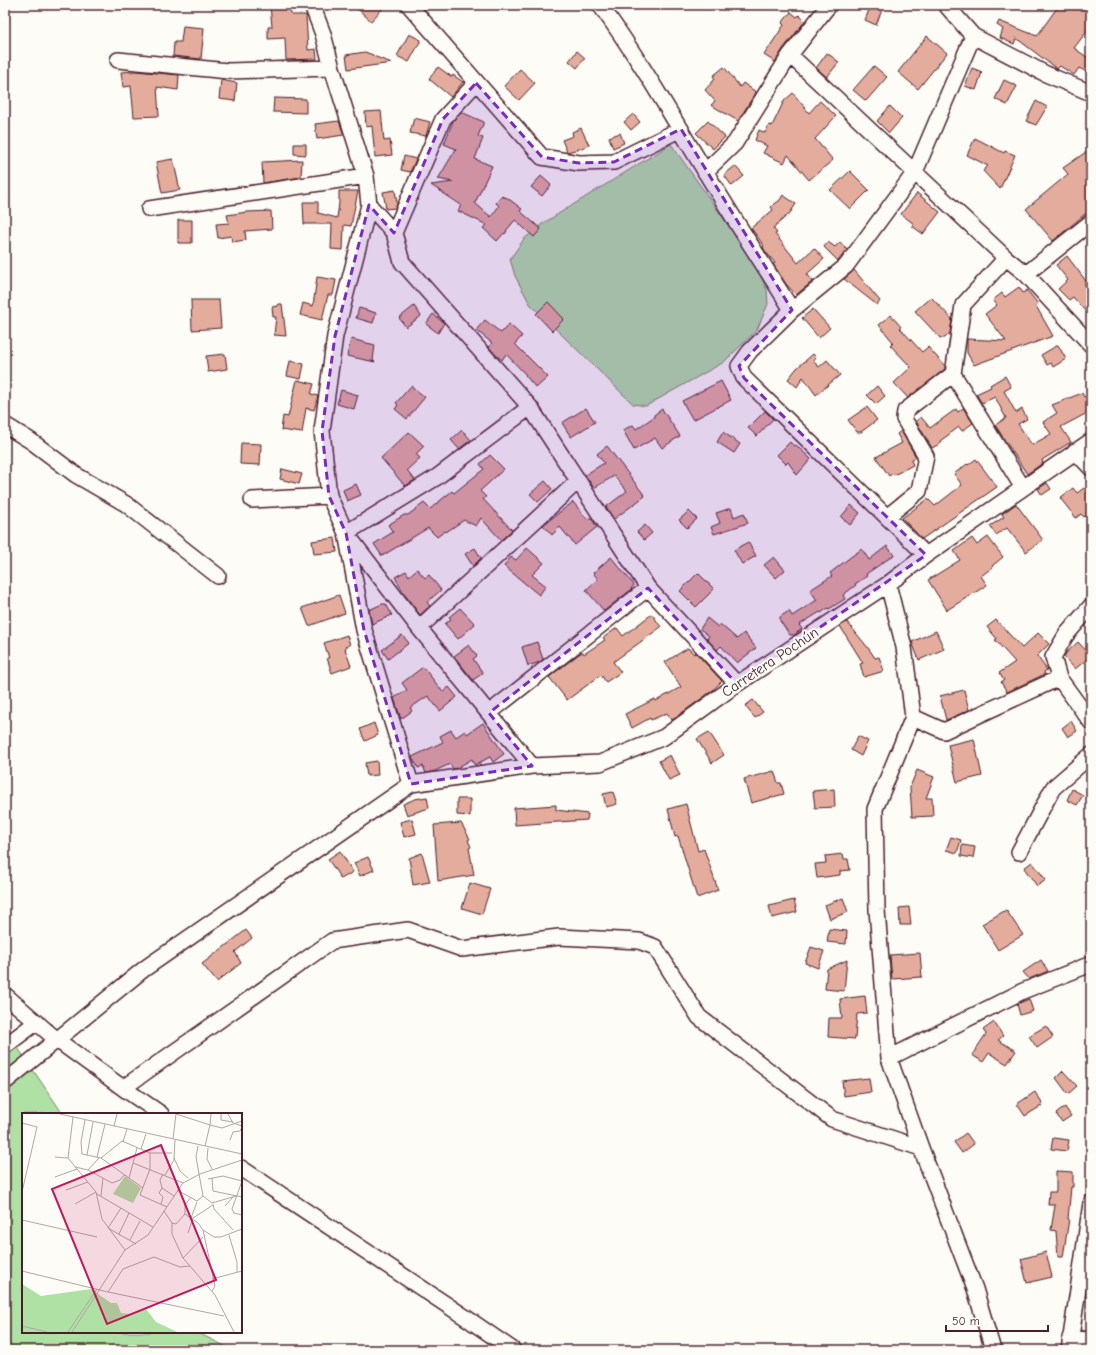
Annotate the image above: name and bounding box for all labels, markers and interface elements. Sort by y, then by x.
street label: Carretera Pochún [718,623,822,701]
inset map [22,1113,242,1333]
scale bar [946,1307,1048,1333]
text: 50 m [952,1314,980,1328]

